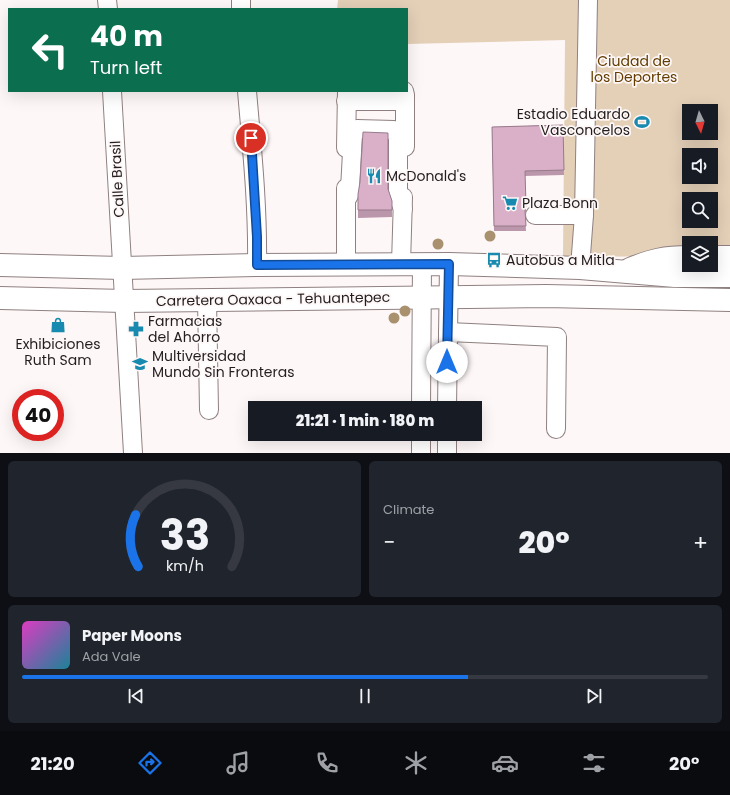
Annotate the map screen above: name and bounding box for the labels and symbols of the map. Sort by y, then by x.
park label: Ciudad de los Deportes [591,51,677,87]
place label: Estadio Eduardo Vasconcelos [517,104,630,140]
north arrow [682,104,718,140]
sports icon: Estadio Eduardo Vasconcelos [633,113,651,131]
pin [234,121,268,155]
street label: Calle Brasil [105,140,129,218]
place label: McDonald's [386,166,466,186]
restaurant icon: McDonald's [365,167,383,185]
place label: Plaza Bonn [522,193,598,213]
supermarket icon: Plaza Bonn [501,194,519,212]
place label: Autobus a Mitla [506,250,615,270]
bus stop icon: Autobus a Mitla [485,251,503,269]
street label: Carretera Oaxaca - Tehuantepec [156,287,390,311]
place label: Farmacias del Ahorro [148,311,222,347]
shop icon: Exhibiciones Ruth Sam [49,316,67,334]
pharmacy icon: Farmacias del Ahorro [127,320,145,338]
place label: Exhibiciones Ruth Sam [15,334,101,370]
position arrow [426,341,468,383]
place label: Multiversidad Mundo Sin Fronteras [152,346,294,382]
school or university icon: Multiversidad Mundo Sin Fronteras [131,355,149,373]
speed limit sign: 40 [12,389,64,441]

